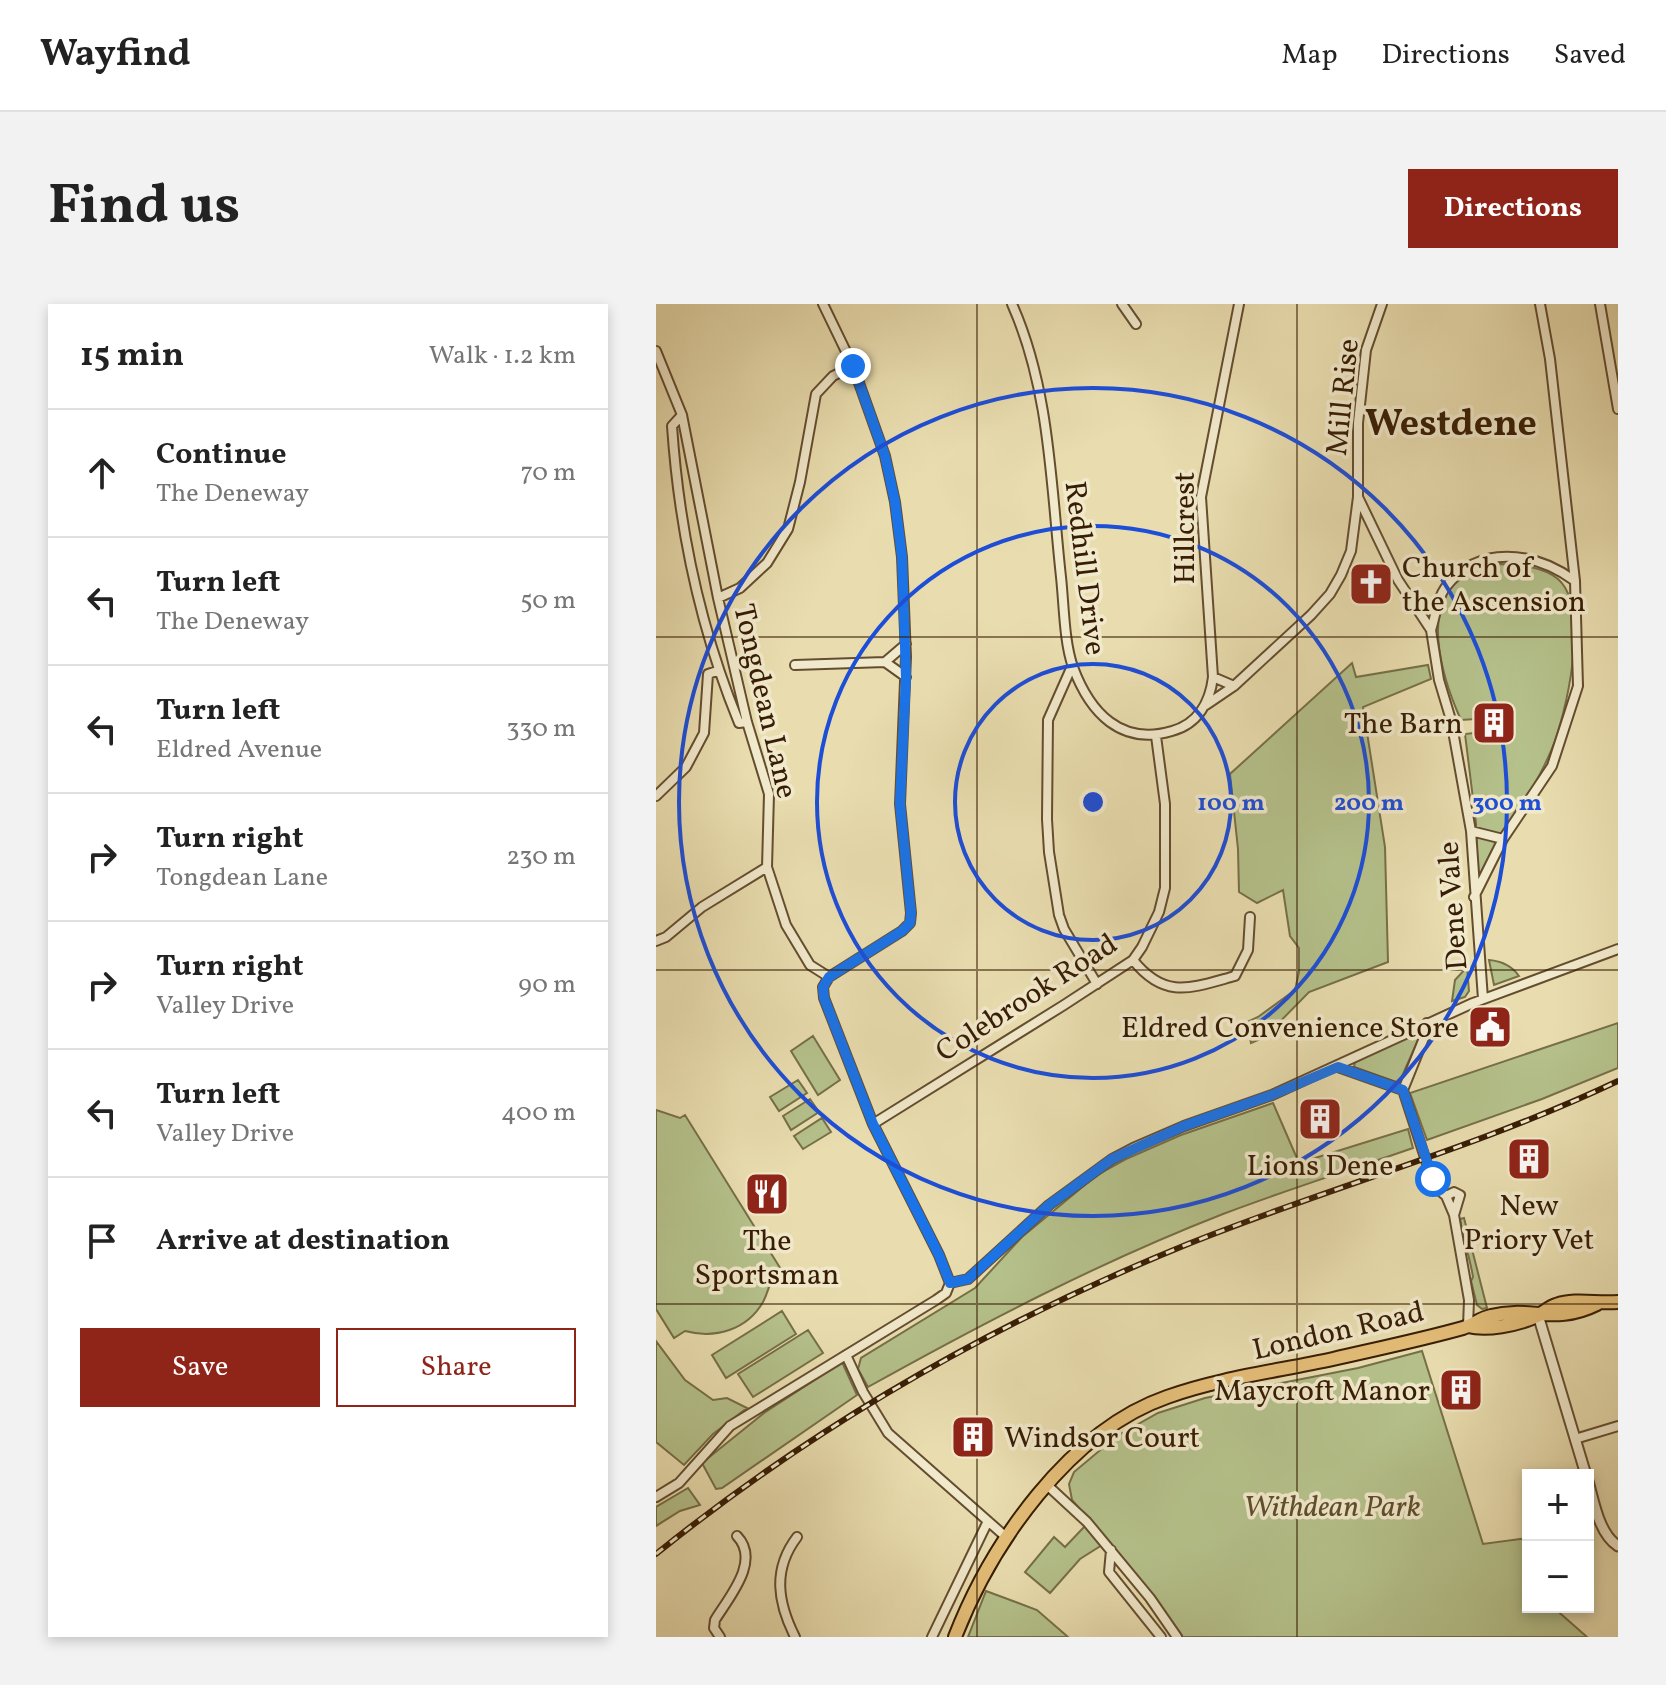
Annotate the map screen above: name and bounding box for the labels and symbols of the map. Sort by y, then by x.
street label: Mill Rise [1317,337,1371,458]
route end [835,348,871,384]
district label: Westdene [1365,399,1537,452]
street label: Hillcrest [1165,471,1207,585]
street label: Redhill Drive [1052,479,1116,658]
place label: Church of the Ascension [1402,548,1586,624]
church icon: Church of the Ascension [1347,560,1395,608]
street label: Tongdean Lane [721,600,807,803]
building icon: The Barn [1470,699,1518,747]
place label: The Barn [1344,704,1463,746]
text: 100 m [1197,787,1265,821]
text: 200 m [1334,787,1404,821]
text: 300 m [1472,787,1542,821]
centre of rings [1079,788,1107,816]
street label: Dene Vale [1429,840,1479,972]
street label: Colebrook Road [928,924,1126,1073]
public building icon: Eldred Convenience Store [1466,1003,1514,1051]
place label: Eldred Convenience Store [1121,1008,1459,1050]
building icon: Lions Dene [1296,1095,1344,1143]
building icon: New Priory Vet [1505,1135,1553,1183]
place label: Lions Dene [1247,1146,1393,1188]
route start [1415,1161,1451,1197]
restaurant icon: The Sportsman [743,1170,791,1218]
place label: New Priory Vet [1464,1186,1594,1262]
place label: The Sportsman [694,1221,840,1297]
street label: London Road [1248,1292,1429,1372]
building icon: Maycroft Manor [1437,1366,1485,1414]
place label: Maycroft Manor [1214,1371,1430,1413]
building icon: Windsor Court [949,1413,997,1461]
place label: Windsor Court [1004,1418,1200,1460]
park label: Withdean Park [1243,1487,1421,1529]

